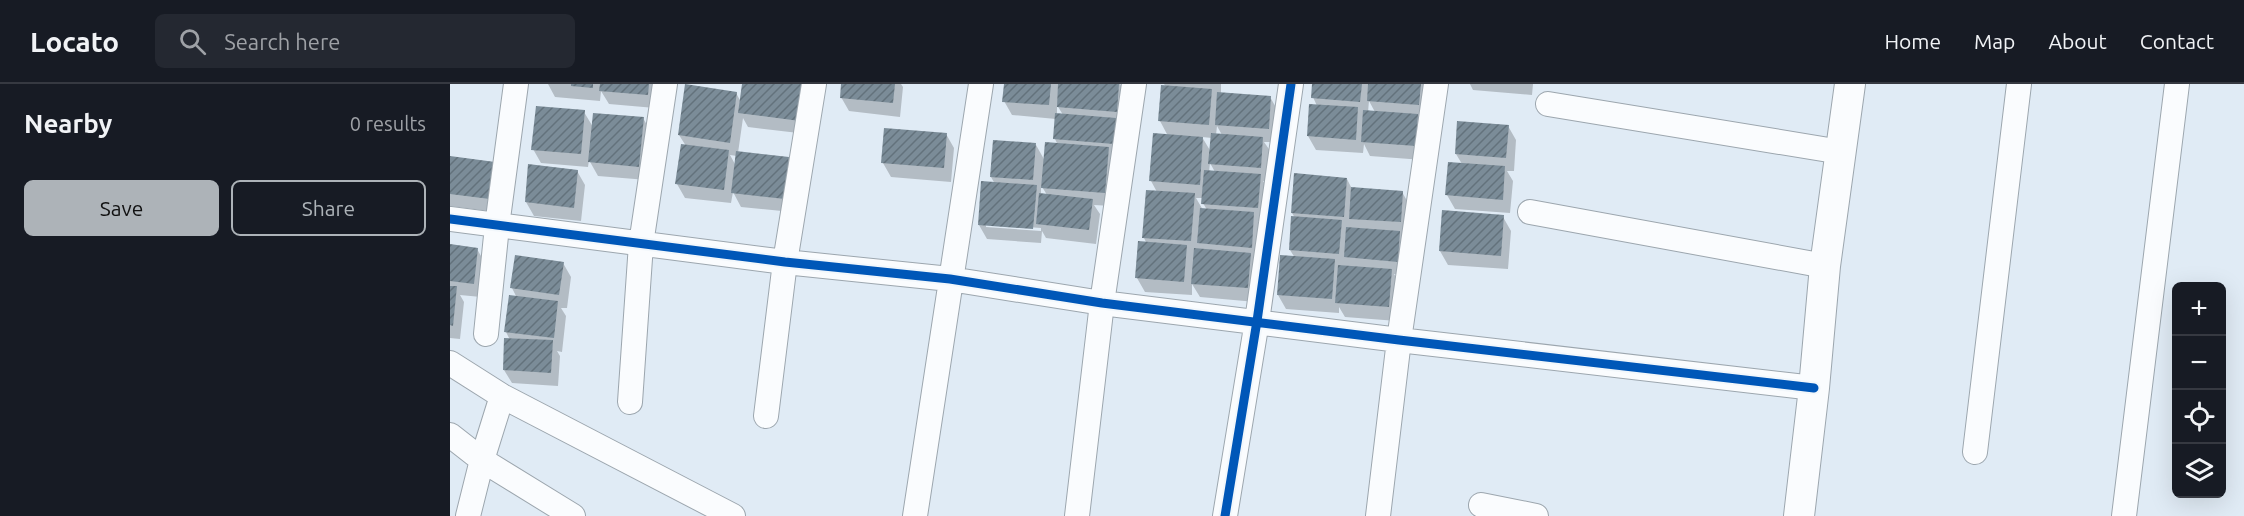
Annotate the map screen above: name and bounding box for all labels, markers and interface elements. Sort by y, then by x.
search box [155,14,575,68]
icon: search [176,25,209,58]
text: Locato [30,26,119,57]
text: Search here [224,29,340,54]
text: Home [1884,29,1941,53]
text: Map [1974,29,2015,53]
text: About [2048,29,2107,53]
text: Contact [2140,29,2214,53]
text: Nearby [24,109,112,138]
text: 0 results [350,112,426,135]
button: Save [24,180,219,236]
button: Share [231,180,426,236]
map controls [2172,282,2226,498]
button: + [2172,282,2226,336]
button: − [2172,336,2226,390]
button: locate [2172,390,2226,444]
button: layers [2172,444,2226,498]

